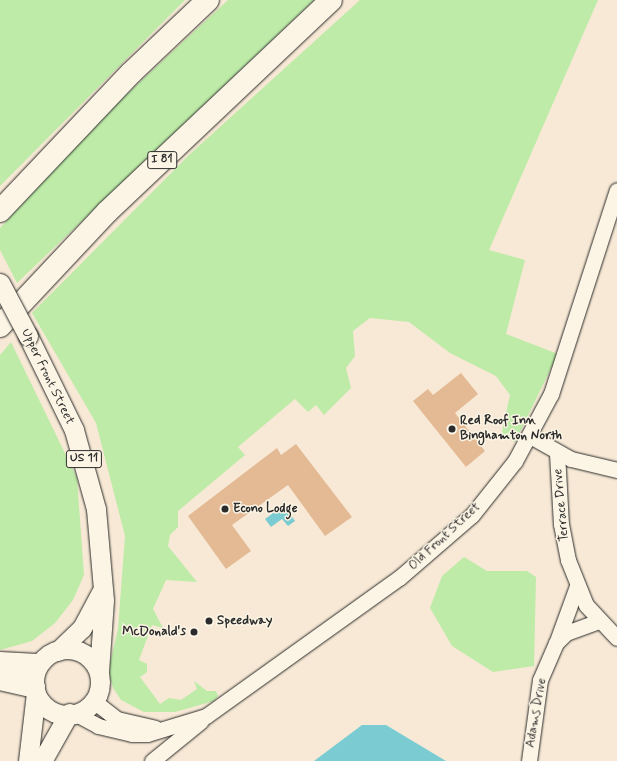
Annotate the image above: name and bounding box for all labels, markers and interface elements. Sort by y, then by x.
road number: I 81 [147,150,177,170]
street label: Upper Front Street [17,327,77,427]
place label: Red Roof Inn Binghamton North [460,414,561,445]
marker: Red Roof Inn Binghamton North [447,424,457,434]
road number: US 11 [65,449,103,469]
street label: Terrace Drive [551,468,573,542]
street label: Old Front Street [406,500,484,574]
place label: Econo Lodge [233,501,299,517]
marker: Econo Lodge [220,504,230,514]
place label: Speedway [217,613,272,629]
marker: Speedway [204,616,214,626]
place label: McDonald's [122,624,186,640]
marker: McDonald's [189,627,199,637]
street label: Adams Drive [523,677,551,749]

